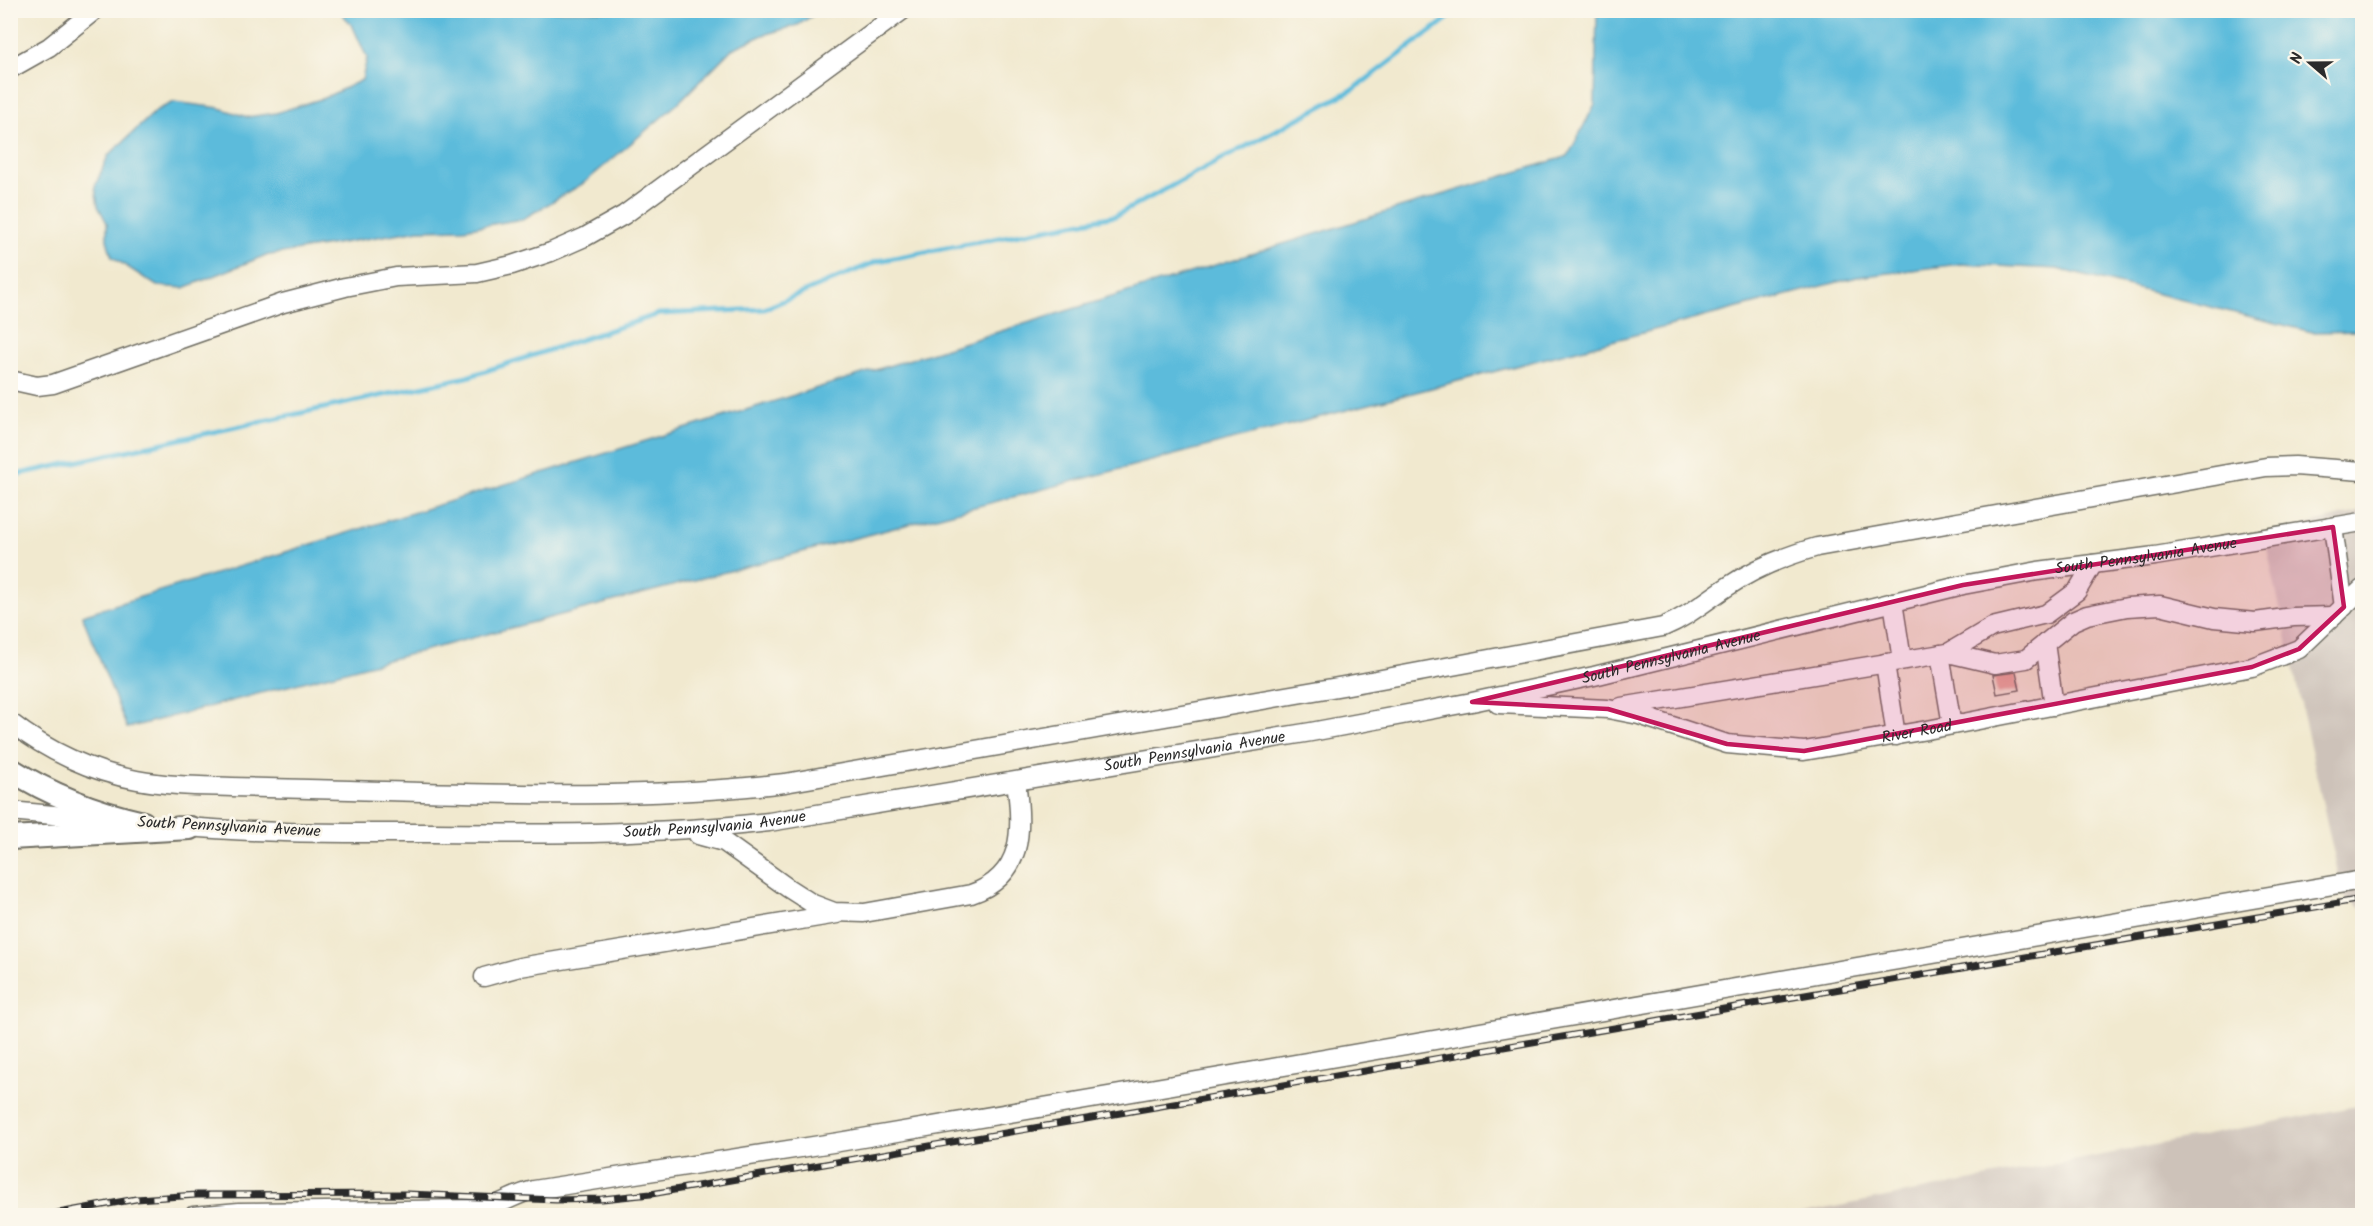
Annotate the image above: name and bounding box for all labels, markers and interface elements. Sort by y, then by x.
north arrow [2280,33,2340,93]
text: N [2284,49,2311,67]
street label: South Pennsylvania Avenue [2054,530,2239,581]
street label: South Pennsylvania Avenue [1579,623,1763,691]
street label: River Road [1880,713,1955,750]
street label: South Pennsylvania Avenue [1102,724,1287,779]
street label: South Pennsylvania Avenue [623,804,808,845]
street label: South Pennsylvania Avenue [137,810,321,844]

